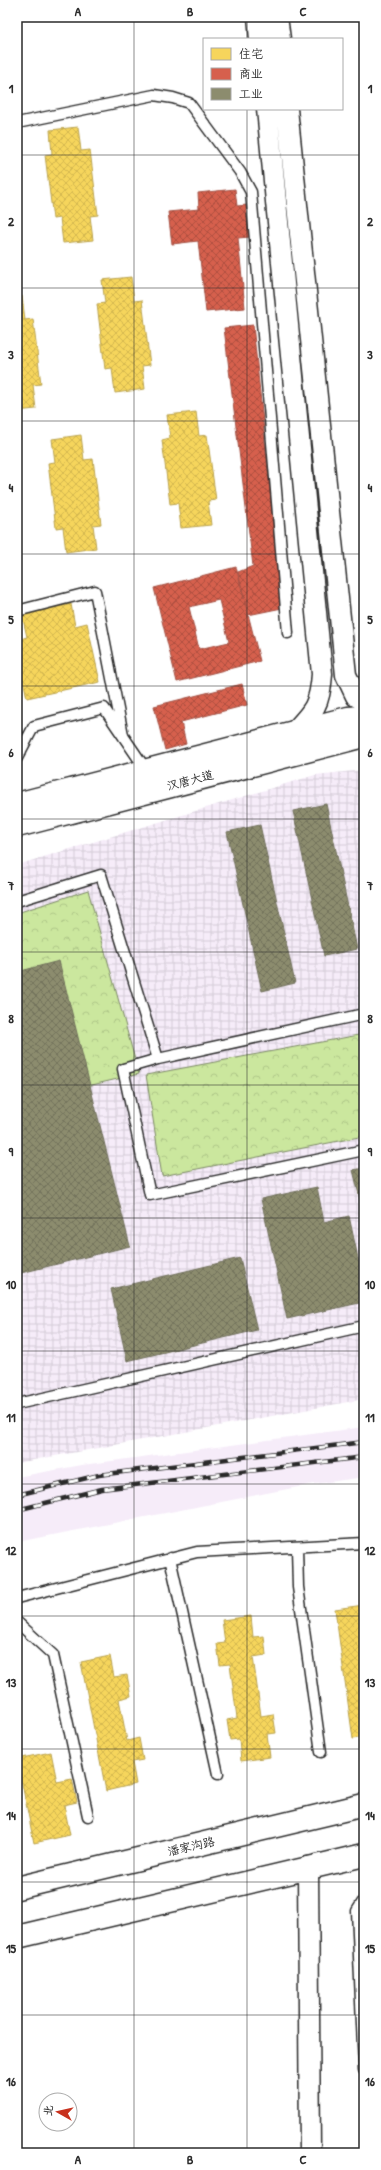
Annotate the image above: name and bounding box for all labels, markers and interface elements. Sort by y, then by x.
text: A [75,2,82,20]
text: B [187,2,194,20]
text: C [299,2,307,20]
legend [203,38,343,110]
text: 住宅 [239,45,263,62]
text: 商业 [239,65,263,82]
text: 1 [9,79,14,97]
text: 1 [368,79,373,97]
text: 工业 [239,85,263,102]
text: 2 [8,212,15,230]
text: 2 [367,212,374,230]
text: 3 [8,345,14,363]
text: 3 [367,345,373,363]
text: 4 [9,478,14,496]
text: 4 [368,478,373,496]
text: 5 [8,610,14,628]
text: 5 [367,610,373,628]
text: 6 [8,743,14,761]
text: 6 [367,743,373,761]
street label: 汉唐大道 [165,766,215,794]
text: 7 [7,876,15,894]
text: 7 [366,876,374,894]
text: 8 [8,1009,14,1027]
text: 8 [367,1009,373,1027]
text: 9 [9,1142,14,1160]
text: 9 [368,1142,373,1160]
text: 10 [6,1275,16,1293]
text: 10 [365,1275,375,1293]
text: 11 [6,1408,16,1426]
text: 11 [365,1408,375,1426]
text: 12 [6,1541,17,1559]
text: 12 [365,1541,376,1559]
text: 13 [6,1673,16,1691]
text: 13 [365,1673,375,1691]
text: 14 [6,1806,16,1824]
text: 14 [365,1806,375,1824]
street label: 潘家沟路 [166,1832,216,1860]
text: 15 [6,1939,17,1957]
text: 15 [365,1939,376,1957]
text: 16 [6,2072,17,2090]
text: 16 [365,2072,376,2090]
north arrow [38,2092,78,2132]
text: 北 [40,2104,56,2117]
text: A [75,2150,82,2168]
text: B [187,2150,194,2168]
text: C [299,2150,307,2168]

